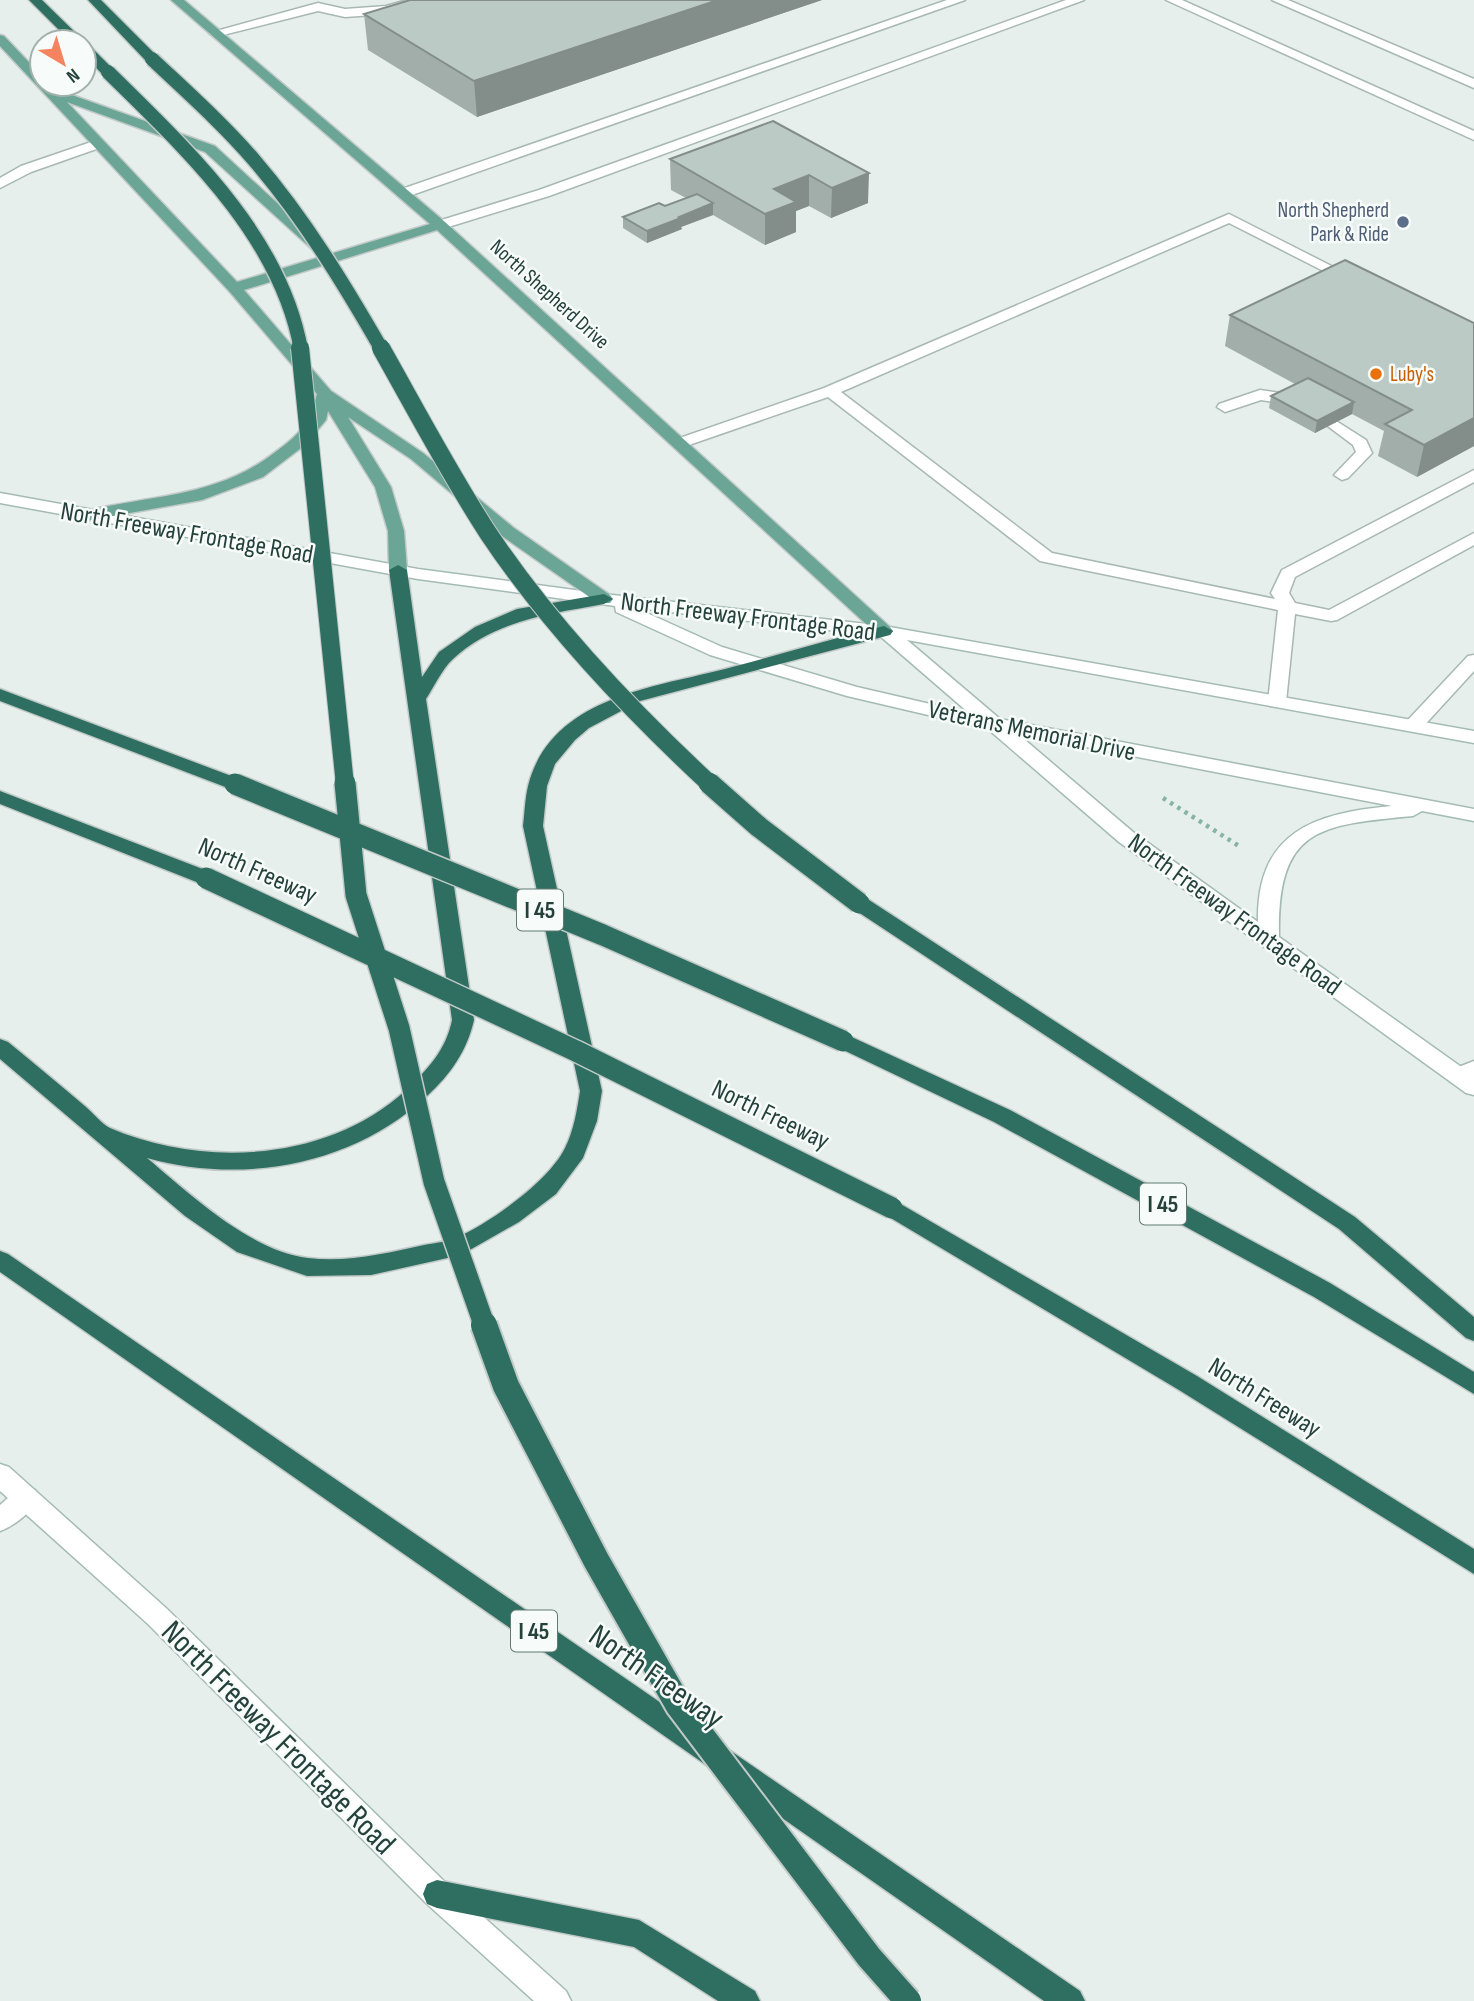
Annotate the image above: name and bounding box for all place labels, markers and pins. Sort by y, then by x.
place label: North Shepherd Park & Ride [1278,198,1389,247]
marker: North Shepherd Park & Ride [1395,214,1411,230]
place label: Luby's [1390,362,1434,387]
marker: Luby's [1368,366,1384,382]

